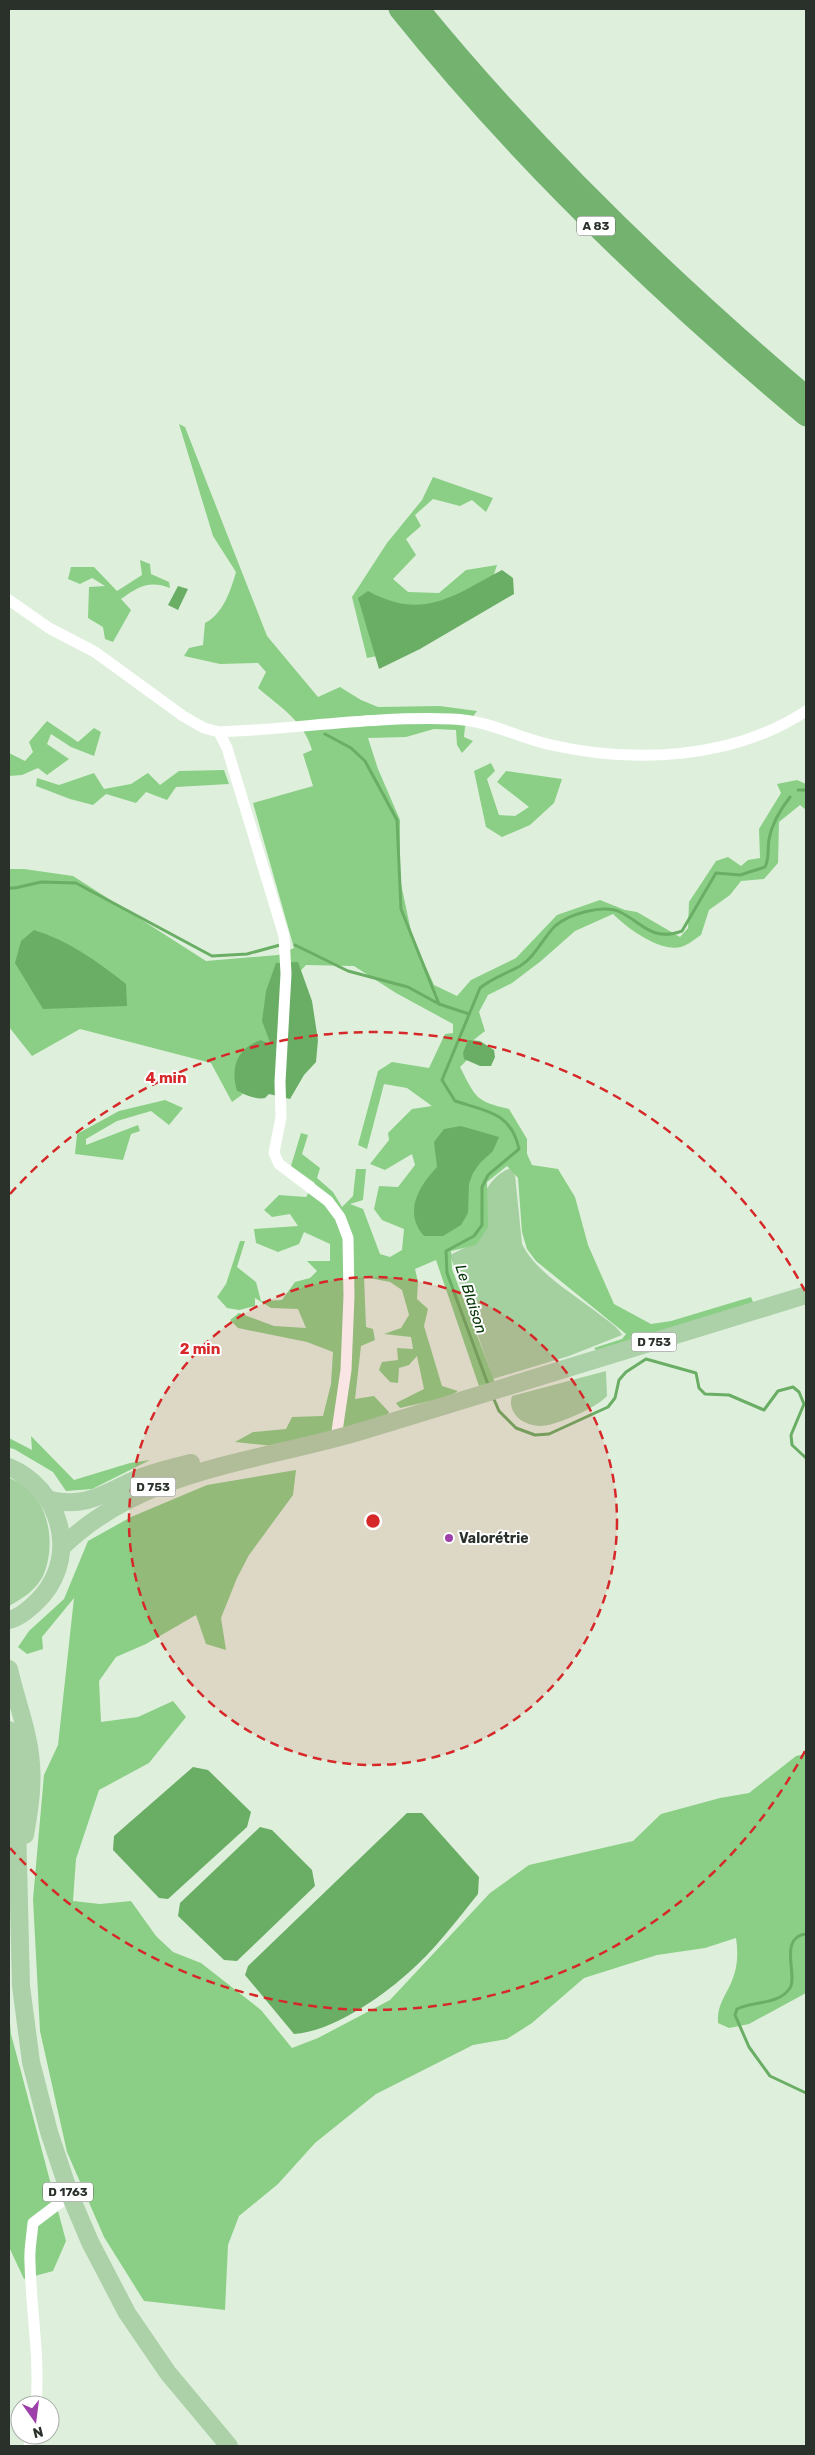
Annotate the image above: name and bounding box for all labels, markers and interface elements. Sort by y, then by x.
road number: A 83 [577,217,615,236]
text: 4 min [145,1069,187,1087]
water label: Le Blaison [451,1262,491,1336]
road number: D 753 [632,1332,676,1351]
text: 2 min [180,1340,220,1358]
road number: D 753 [130,1478,176,1496]
centre of rings [364,1512,382,1530]
place label: Valorétrie [459,1530,529,1547]
marker: Valorétrie [443,1532,455,1544]
road number: D 1763 [43,2182,93,2202]
north arrow [10,2395,60,2445]
text: N [31,2423,45,2442]

